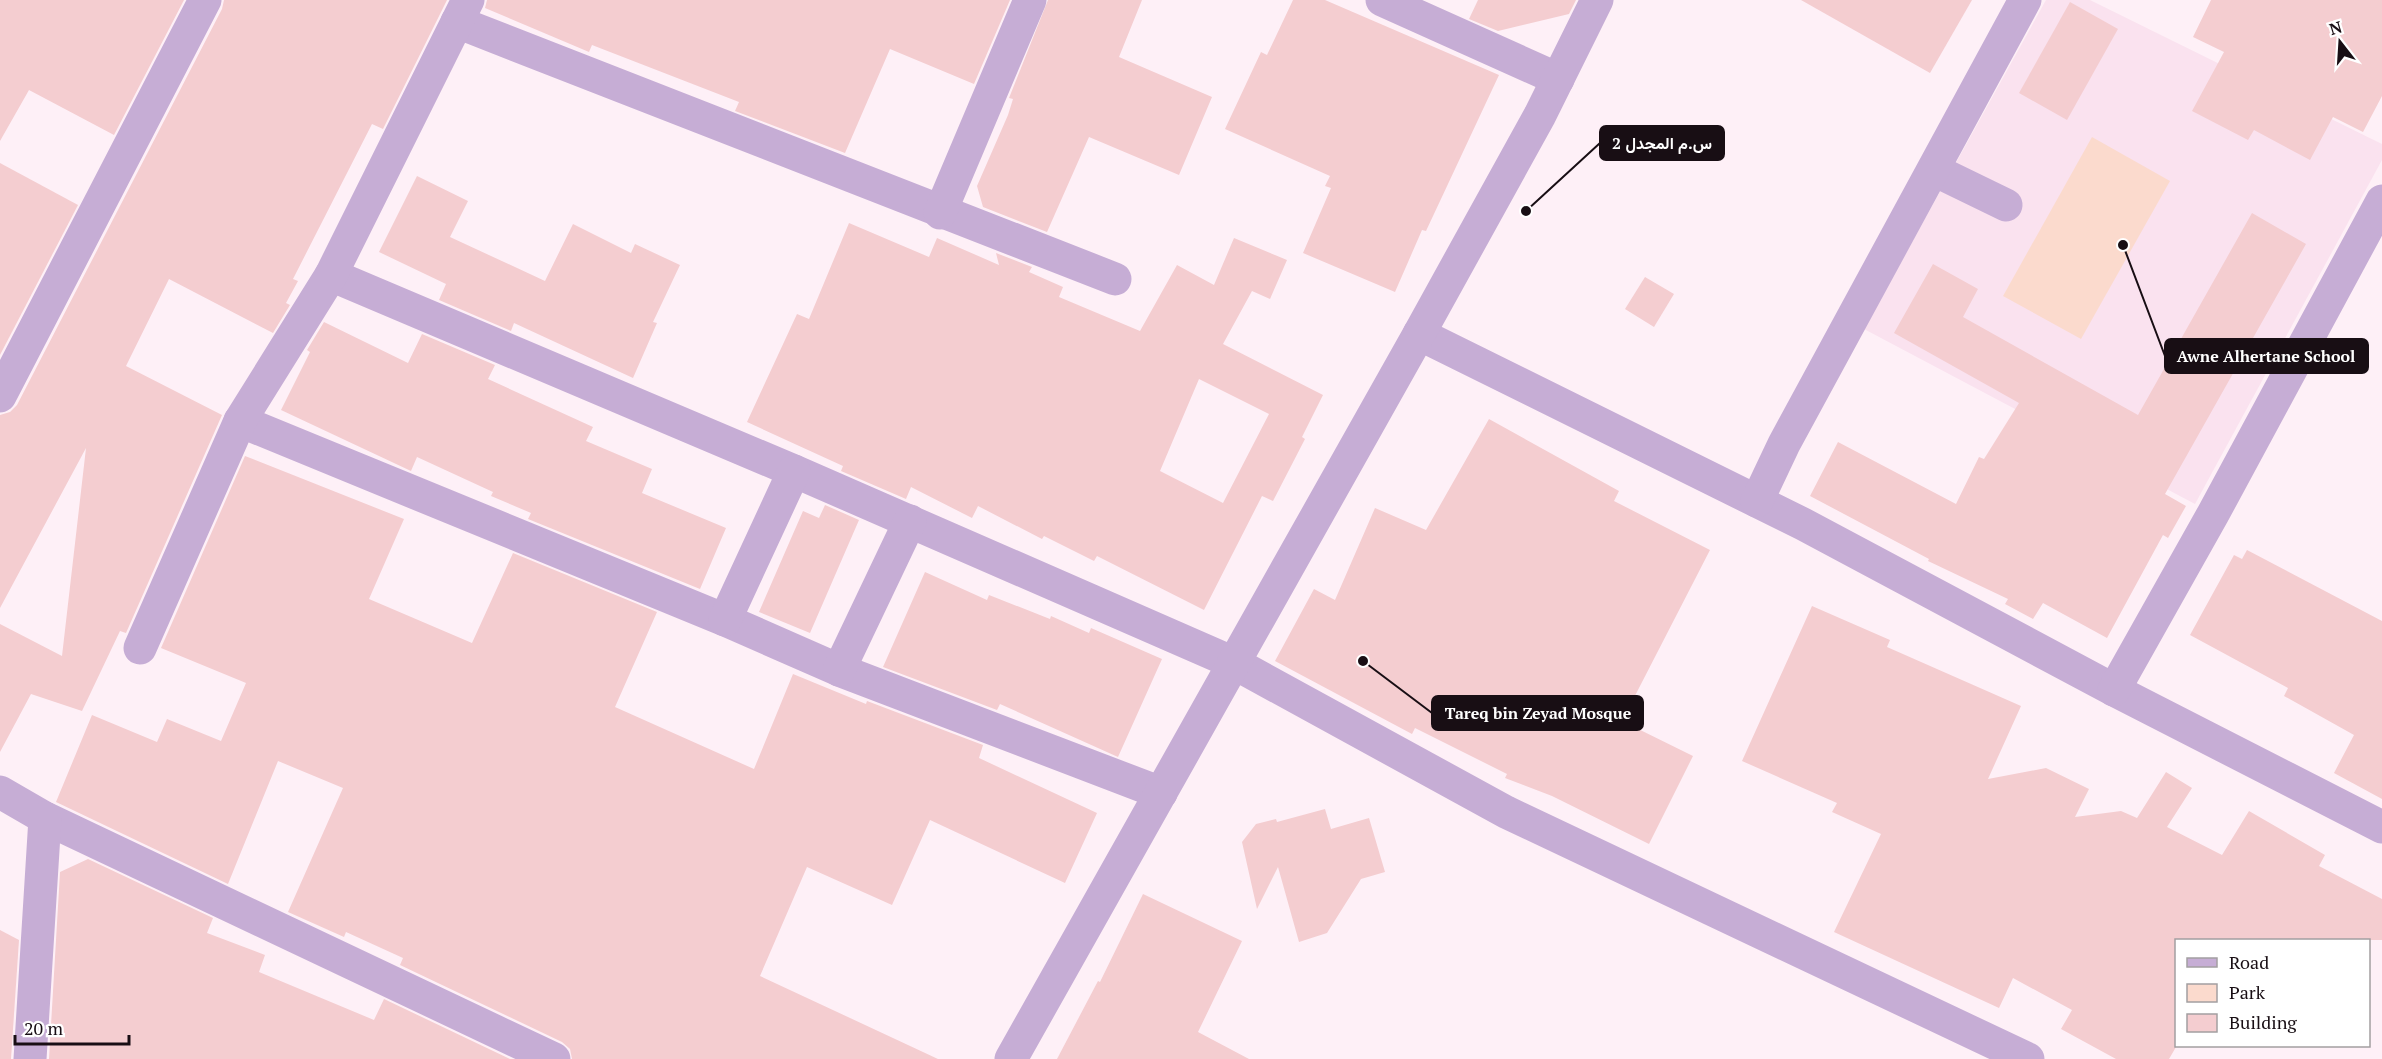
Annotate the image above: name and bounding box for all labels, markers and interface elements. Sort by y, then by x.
north arrow [2310,12,2370,72]
text: N [2327,15,2345,40]
callout: س.م المجدل 2 [1600,126,1724,160]
text: س.م المجدل 2 [1612,132,1712,154]
callout: Awne Alhertane School [2165,339,2368,373]
text: Awne Alhertane School [2177,345,2355,367]
callout: Tareq bin Zeyad Mosque [1432,696,1643,730]
text: Tareq bin Zeyad Mosque [1445,702,1632,724]
legend [2175,939,2370,1047]
text: Road [2229,950,2269,974]
text: Park [2229,980,2266,1004]
scale bar [15,1008,129,1046]
text: Building [2229,1010,2297,1034]
text: 20 m [24,1016,64,1040]

